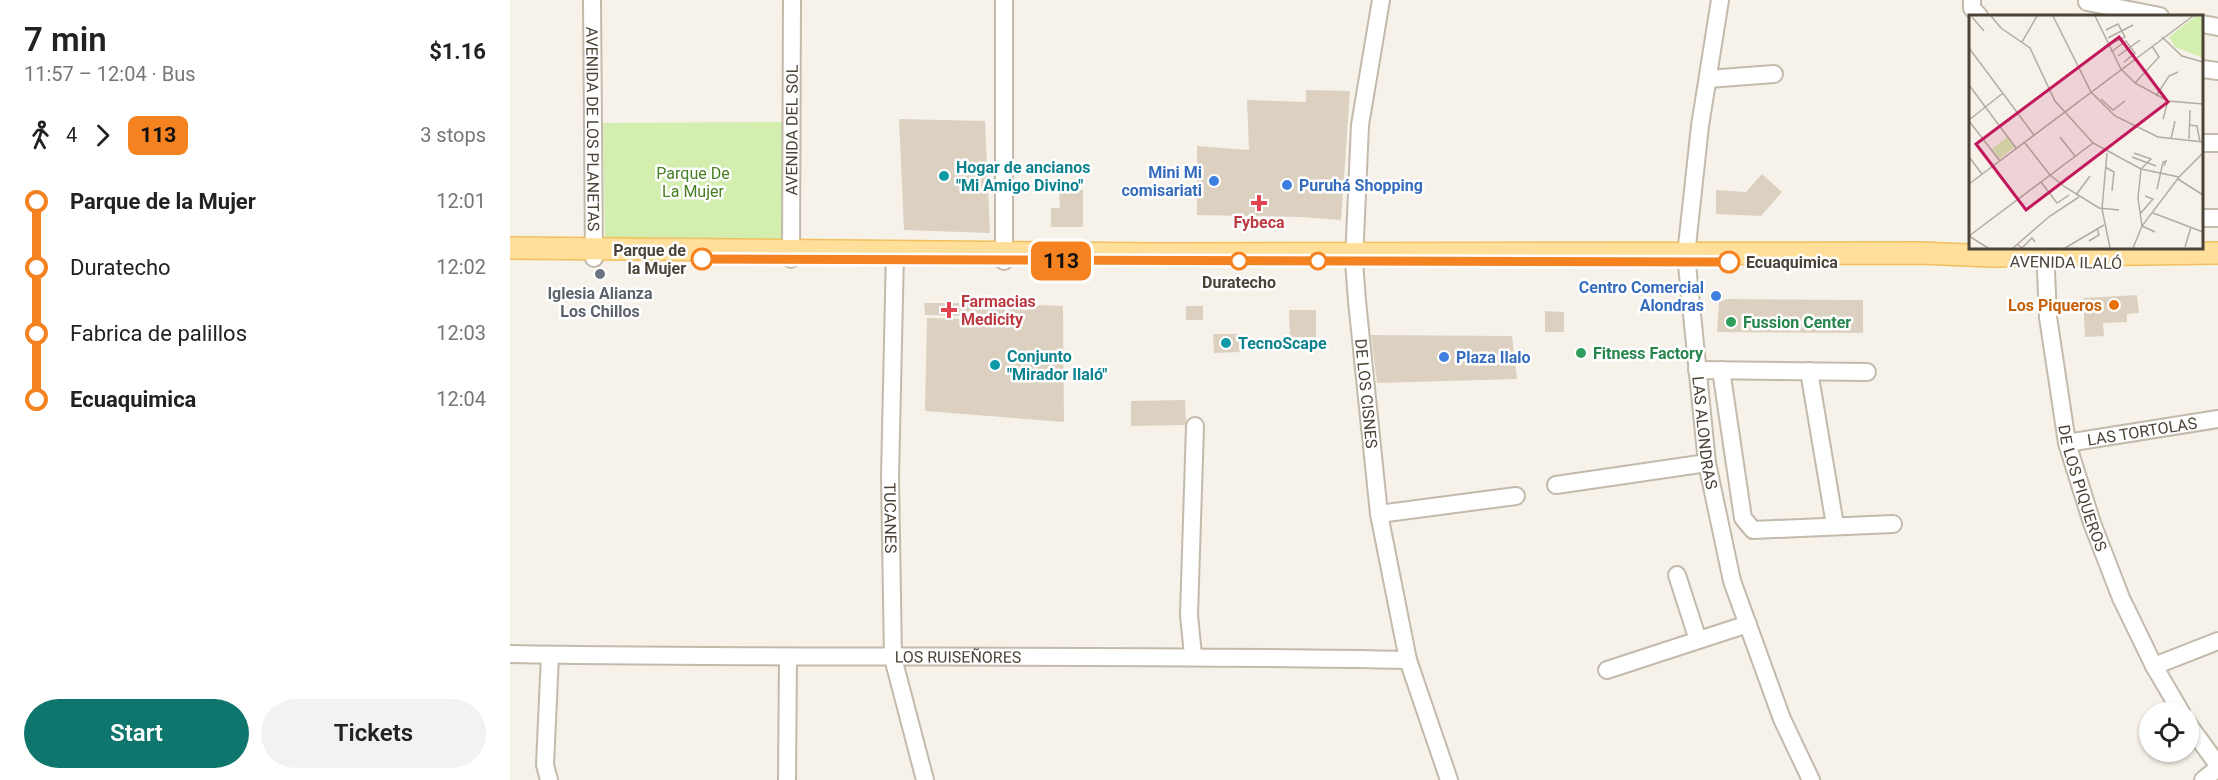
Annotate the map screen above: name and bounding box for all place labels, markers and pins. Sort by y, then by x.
place label: Hogar de ancianos "Mi Amigo Divino" [956,158,1090,195]
place label: Mini Mi comisariati [1121,163,1202,200]
marker: Hogar de ancianos "Mi Amigo Divino" [937,169,951,183]
marker: Mini Mi comisariati [1207,174,1221,188]
place label: Puruhá Shopping [1299,176,1423,195]
marker: Puruhá Shopping [1280,178,1294,192]
marker: Fybeca [1252,196,1266,210]
place label: Fybeca [1233,213,1285,232]
place label: Parque de la Mujer [613,241,686,278]
marker: Parque de la Mujer [691,248,713,270]
marker: Ecuaquimica [1718,251,1740,273]
marker: Duratecho [1230,252,1248,270]
unlabelled marker [1309,252,1327,270]
place label: Ecuaquimica [1746,253,1838,272]
marker: Iglesia Alianza Los Chillos [593,267,607,281]
place label: Duratecho [1202,273,1276,292]
place label: Centro Comercial Alondras [1579,278,1704,315]
place label: Iglesia Alianza Los Chillos [547,284,653,321]
marker: Centro Comercial Alondras [1709,289,1723,303]
place label: Farmacias Medicity [961,292,1036,329]
place label: Los Piqueros [2008,296,2102,315]
marker: Los Piqueros [2107,298,2121,312]
marker: Farmacias Medicity [942,303,956,317]
place label: Fussion Center [1743,313,1851,332]
marker: Fussion Center [1724,315,1738,329]
place label: TecnoScape [1238,334,1327,353]
marker: TecnoScape [1219,336,1233,350]
place label: Fitness Factory [1593,344,1704,363]
marker: Fitness Factory [1574,346,1588,360]
place label: Conjunto "Mirador Ilaló" [1007,347,1107,384]
place label: Plaza Ilalo [1456,348,1531,367]
marker: Plaza Ilalo [1437,350,1451,364]
marker: Conjunto "Mirador Ilaló" [988,358,1002,372]

